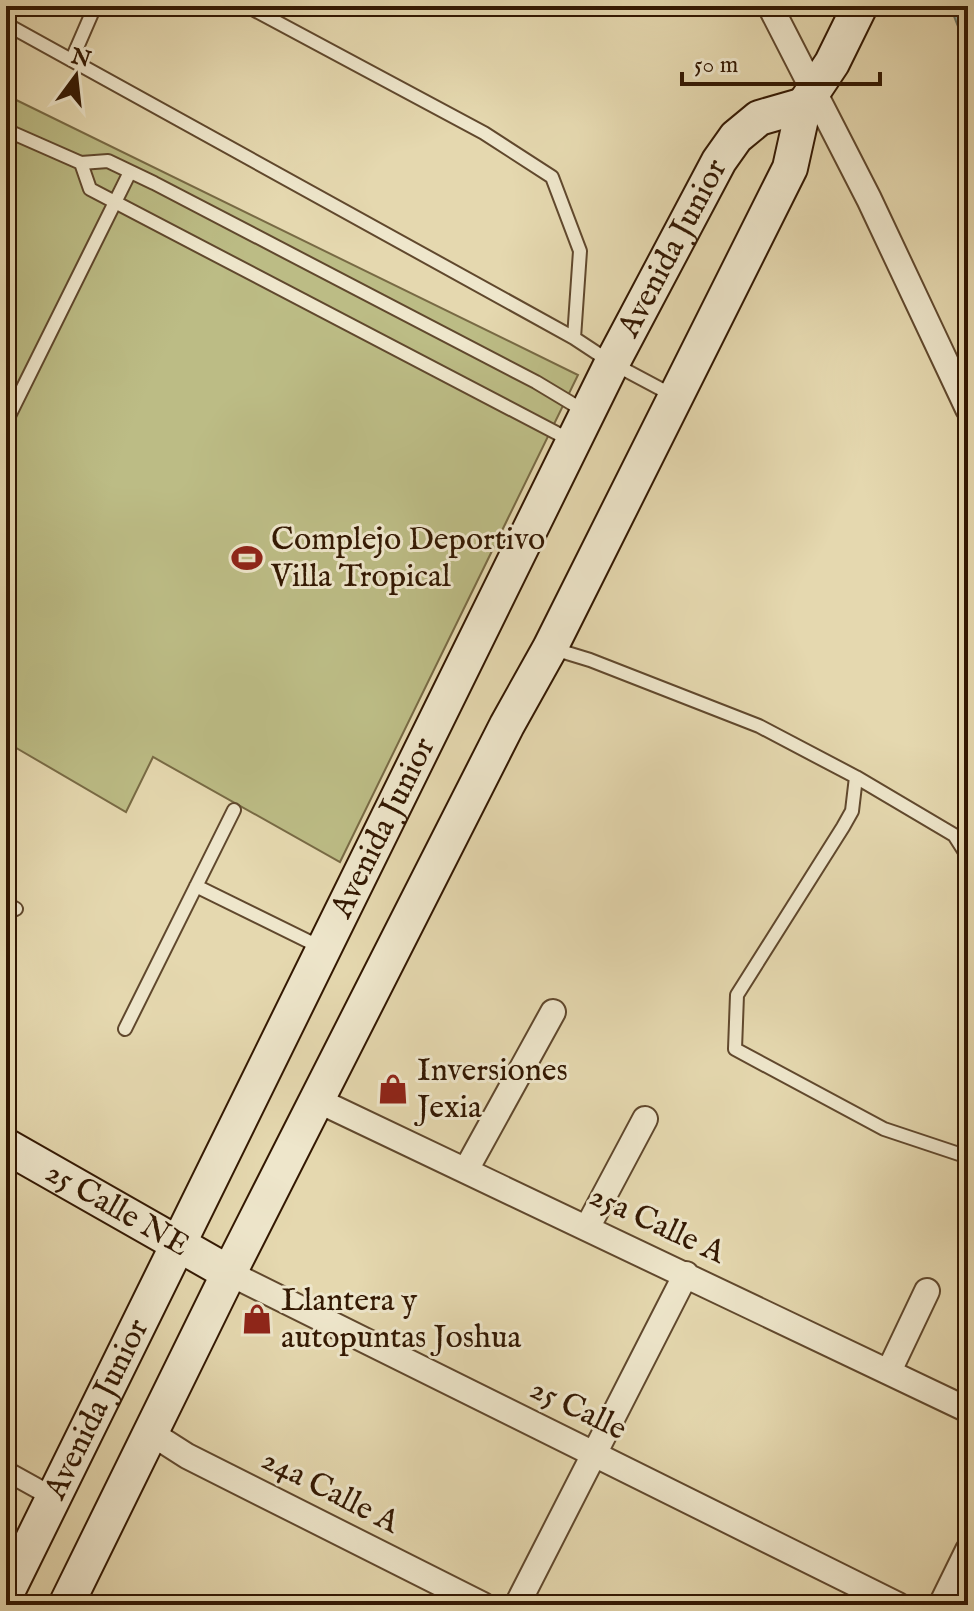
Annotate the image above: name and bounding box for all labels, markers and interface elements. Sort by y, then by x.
north arrow [36,36,116,116]
scale bar [682,36,880,86]
text: N [67,42,93,75]
text: 50 m [694,50,738,81]
street label: Avenida Junior [608,152,737,345]
place label: Complejo Deportivo Villa Tropical [270,520,545,598]
sports icon: Complejo Deportivo Villa Tropical [230,541,264,575]
street label: Avenida Junior [321,731,445,926]
place label: Inversiones Jexia [414,1051,568,1129]
shop icon: Inversiones Jexia [376,1072,410,1106]
street label: 25 Calle NE [38,1152,197,1267]
street label: 25a Calle A [583,1176,732,1275]
place label: Llantera y autopuntas Joshua [281,1281,521,1359]
shop icon: Llantera y autopuntas Joshua [240,1302,274,1336]
street label: Avenida Junior [35,1312,159,1507]
street label: 25 Calle [523,1369,633,1451]
street label: 24a Calle A [254,1440,407,1545]

